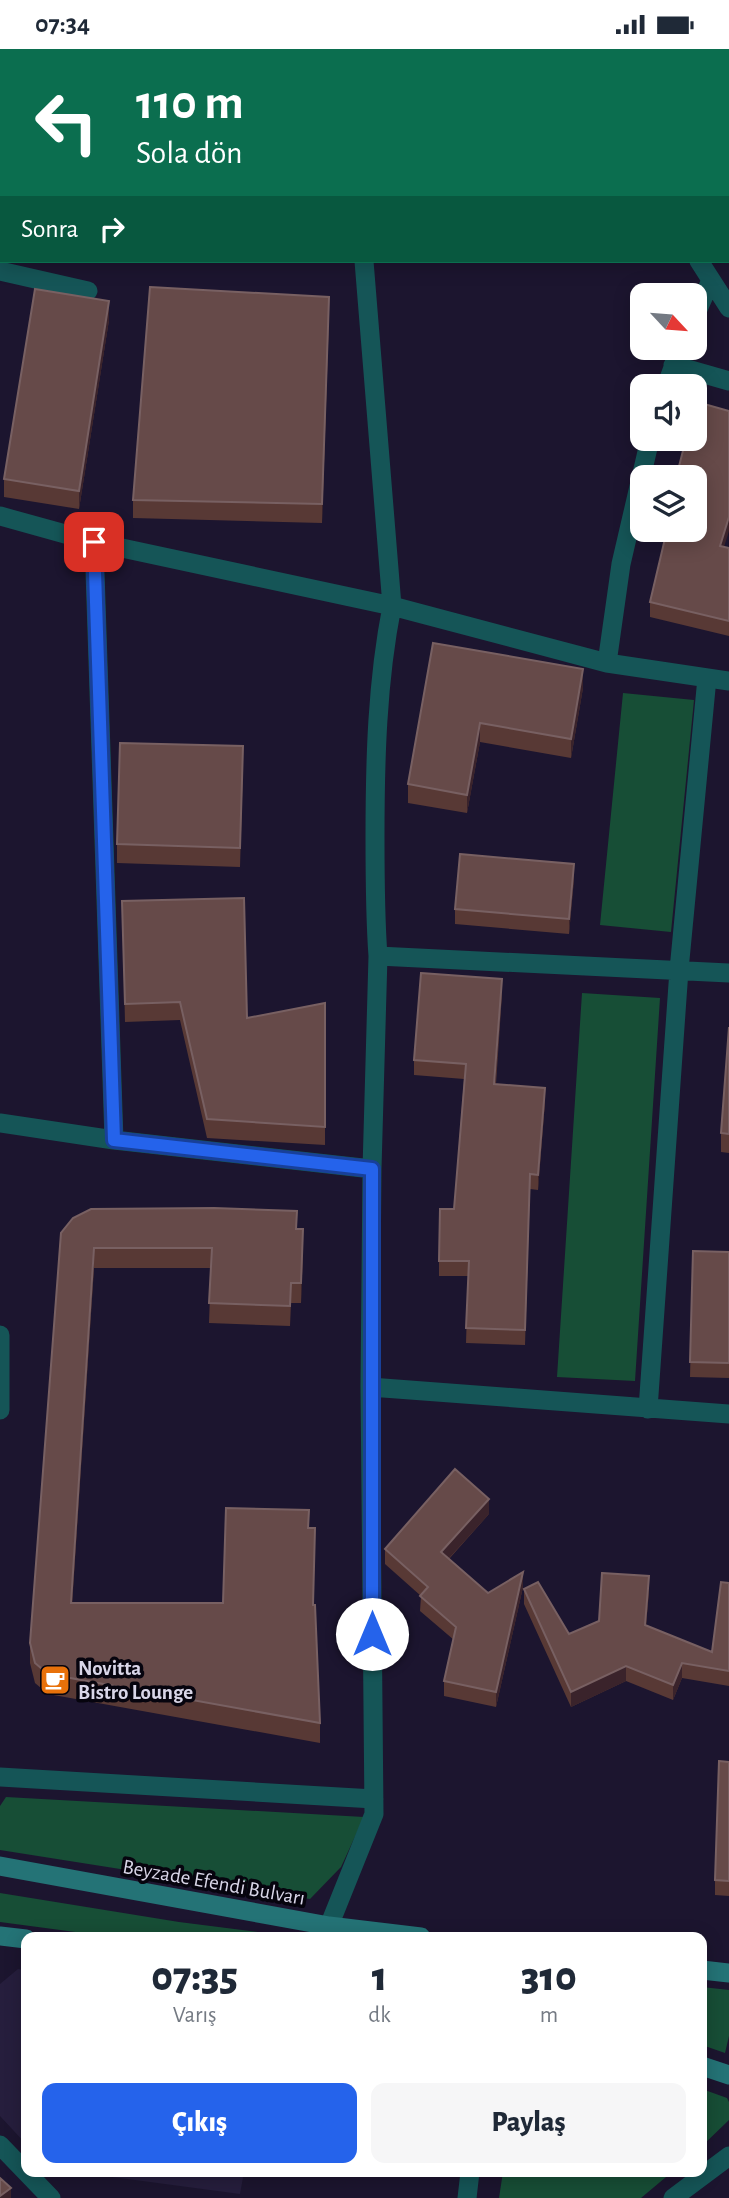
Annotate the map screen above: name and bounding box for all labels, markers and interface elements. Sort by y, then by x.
text: 07:34 [35,11,90,37]
icon: left [21,77,112,168]
text: 110 m [136,79,244,128]
text: Sola dön [136,137,243,169]
icon: right [93,210,131,248]
text: Sonra [21,216,79,242]
north arrow [630,283,707,361]
map controls [630,283,707,542]
button: sound [630,374,707,451]
button: layers [630,465,707,542]
pin [64,512,124,572]
icon: arrive [75,523,113,561]
position arrow [335,1597,409,1671]
place label: Novitta Bistro Lounge [78,1658,193,1703]
cafe icon: Novitta Bistro Lounge [38,1663,72,1697]
street label: Beyzade Efendi Bulvarı [121,1856,307,1909]
text: 07:35 [151,1956,238,1998]
text: 1 [372,1956,387,1998]
text: 310 [521,1956,577,1998]
text: Varış [173,2004,216,2027]
text: dk [368,2004,391,2027]
text: m [540,2004,558,2027]
button: Çıkış [42,2083,357,2163]
button: Paylaş [371,2083,686,2163]

